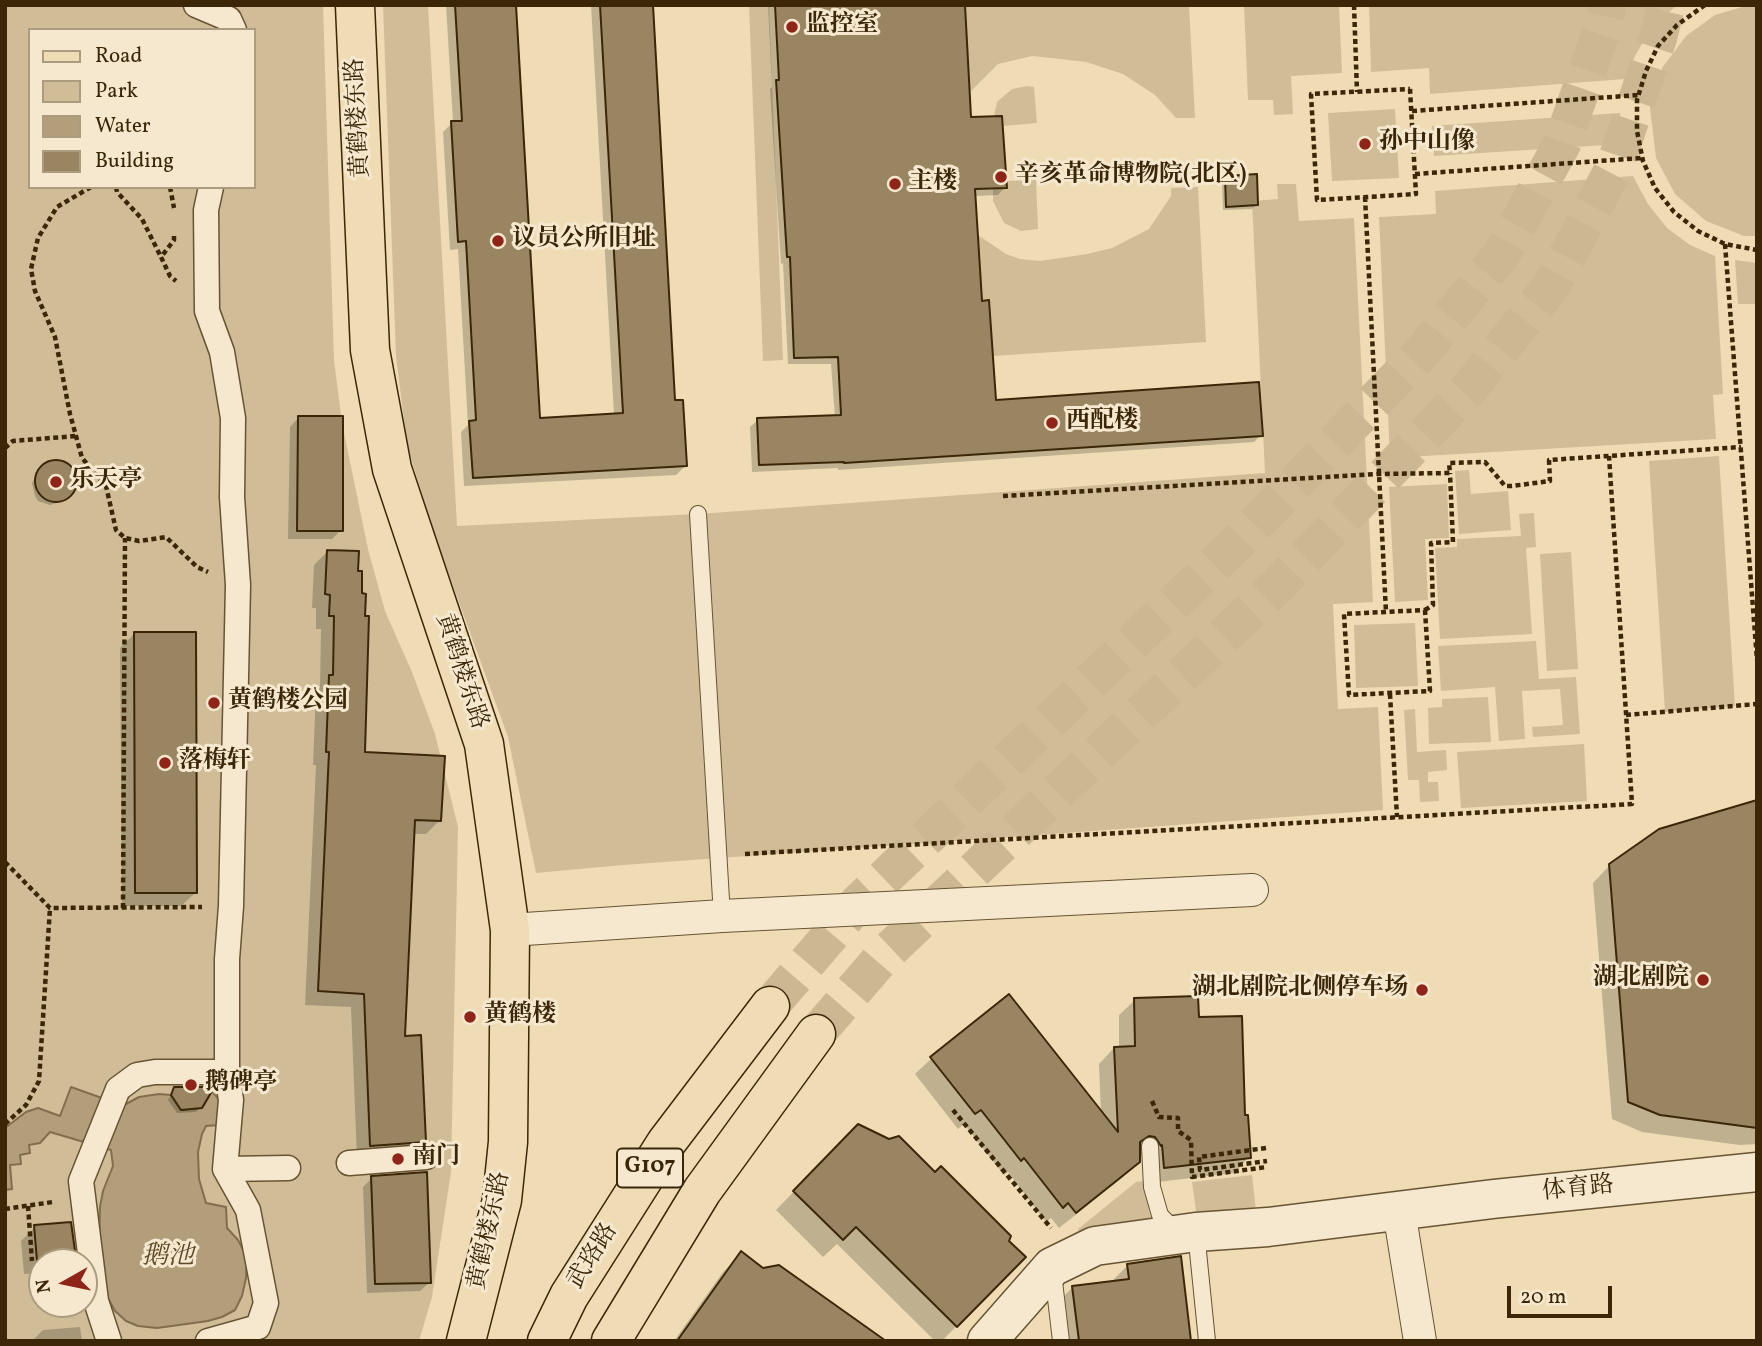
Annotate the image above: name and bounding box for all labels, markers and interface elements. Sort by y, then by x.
place label: 监控室 [806,13,878,41]
marker: 监控室 [784,19,800,35]
legend [28,28,256,189]
text: Road [95,42,142,71]
street label: 黄鹤楼东路 [342,57,378,179]
text: Park [95,77,138,106]
text: Water [95,112,151,141]
place label: 孙中山像 [1379,130,1475,158]
marker: 孙中山像 [1357,136,1373,152]
text: Building [95,147,174,176]
place label: 辛亥革命博物院(北区) [1015,163,1247,191]
marker: 辛亥革命博物院(北区) [993,169,1009,185]
place label: 主楼 [909,170,957,198]
marker: 主楼 [887,176,903,192]
place label: 议员公所旧址 [512,227,656,255]
marker: 议员公所旧址 [490,233,506,249]
place label: 西配楼 [1066,409,1138,437]
marker: 西配楼 [1044,415,1060,431]
place label: 乐天亭 [70,468,142,496]
marker: 乐天亭 [48,474,64,490]
street label: 黄鹤楼东路 [428,610,492,734]
place label: 黄鹤楼公园 [228,689,348,717]
marker: 黄鹤楼公园 [206,695,222,711]
place label: 落梅轩 [179,749,251,777]
marker: 落梅轩 [157,755,173,771]
place label: 湖北剧院 [1593,966,1689,994]
marker: 湖北剧院 [1695,972,1711,988]
place label: 湖北剧院北侧停车场 [1192,976,1408,1004]
marker: 湖北剧院北侧停车场 [1414,982,1430,998]
place label: 黄鹤楼 [484,1003,556,1031]
marker: 黄鹤楼 [462,1009,478,1025]
place label: 鹅碑亭 [205,1071,277,1099]
marker: 鹅碑亭 [183,1077,199,1093]
place label: 南门 [412,1145,460,1173]
road number: G107 [617,1148,683,1188]
marker: 南门 [390,1151,406,1167]
street label: 黄鹤楼东路 [464,1169,518,1293]
street label: 体育路 [1541,1172,1615,1208]
street label: 武珞路 [563,1219,625,1295]
water label: 鹅池 [142,1242,194,1274]
north arrow [28,1248,98,1318]
scale bar [1510,1272,1615,1316]
text: N [30,1277,58,1295]
text: 20 m [1520,1283,1566,1312]

